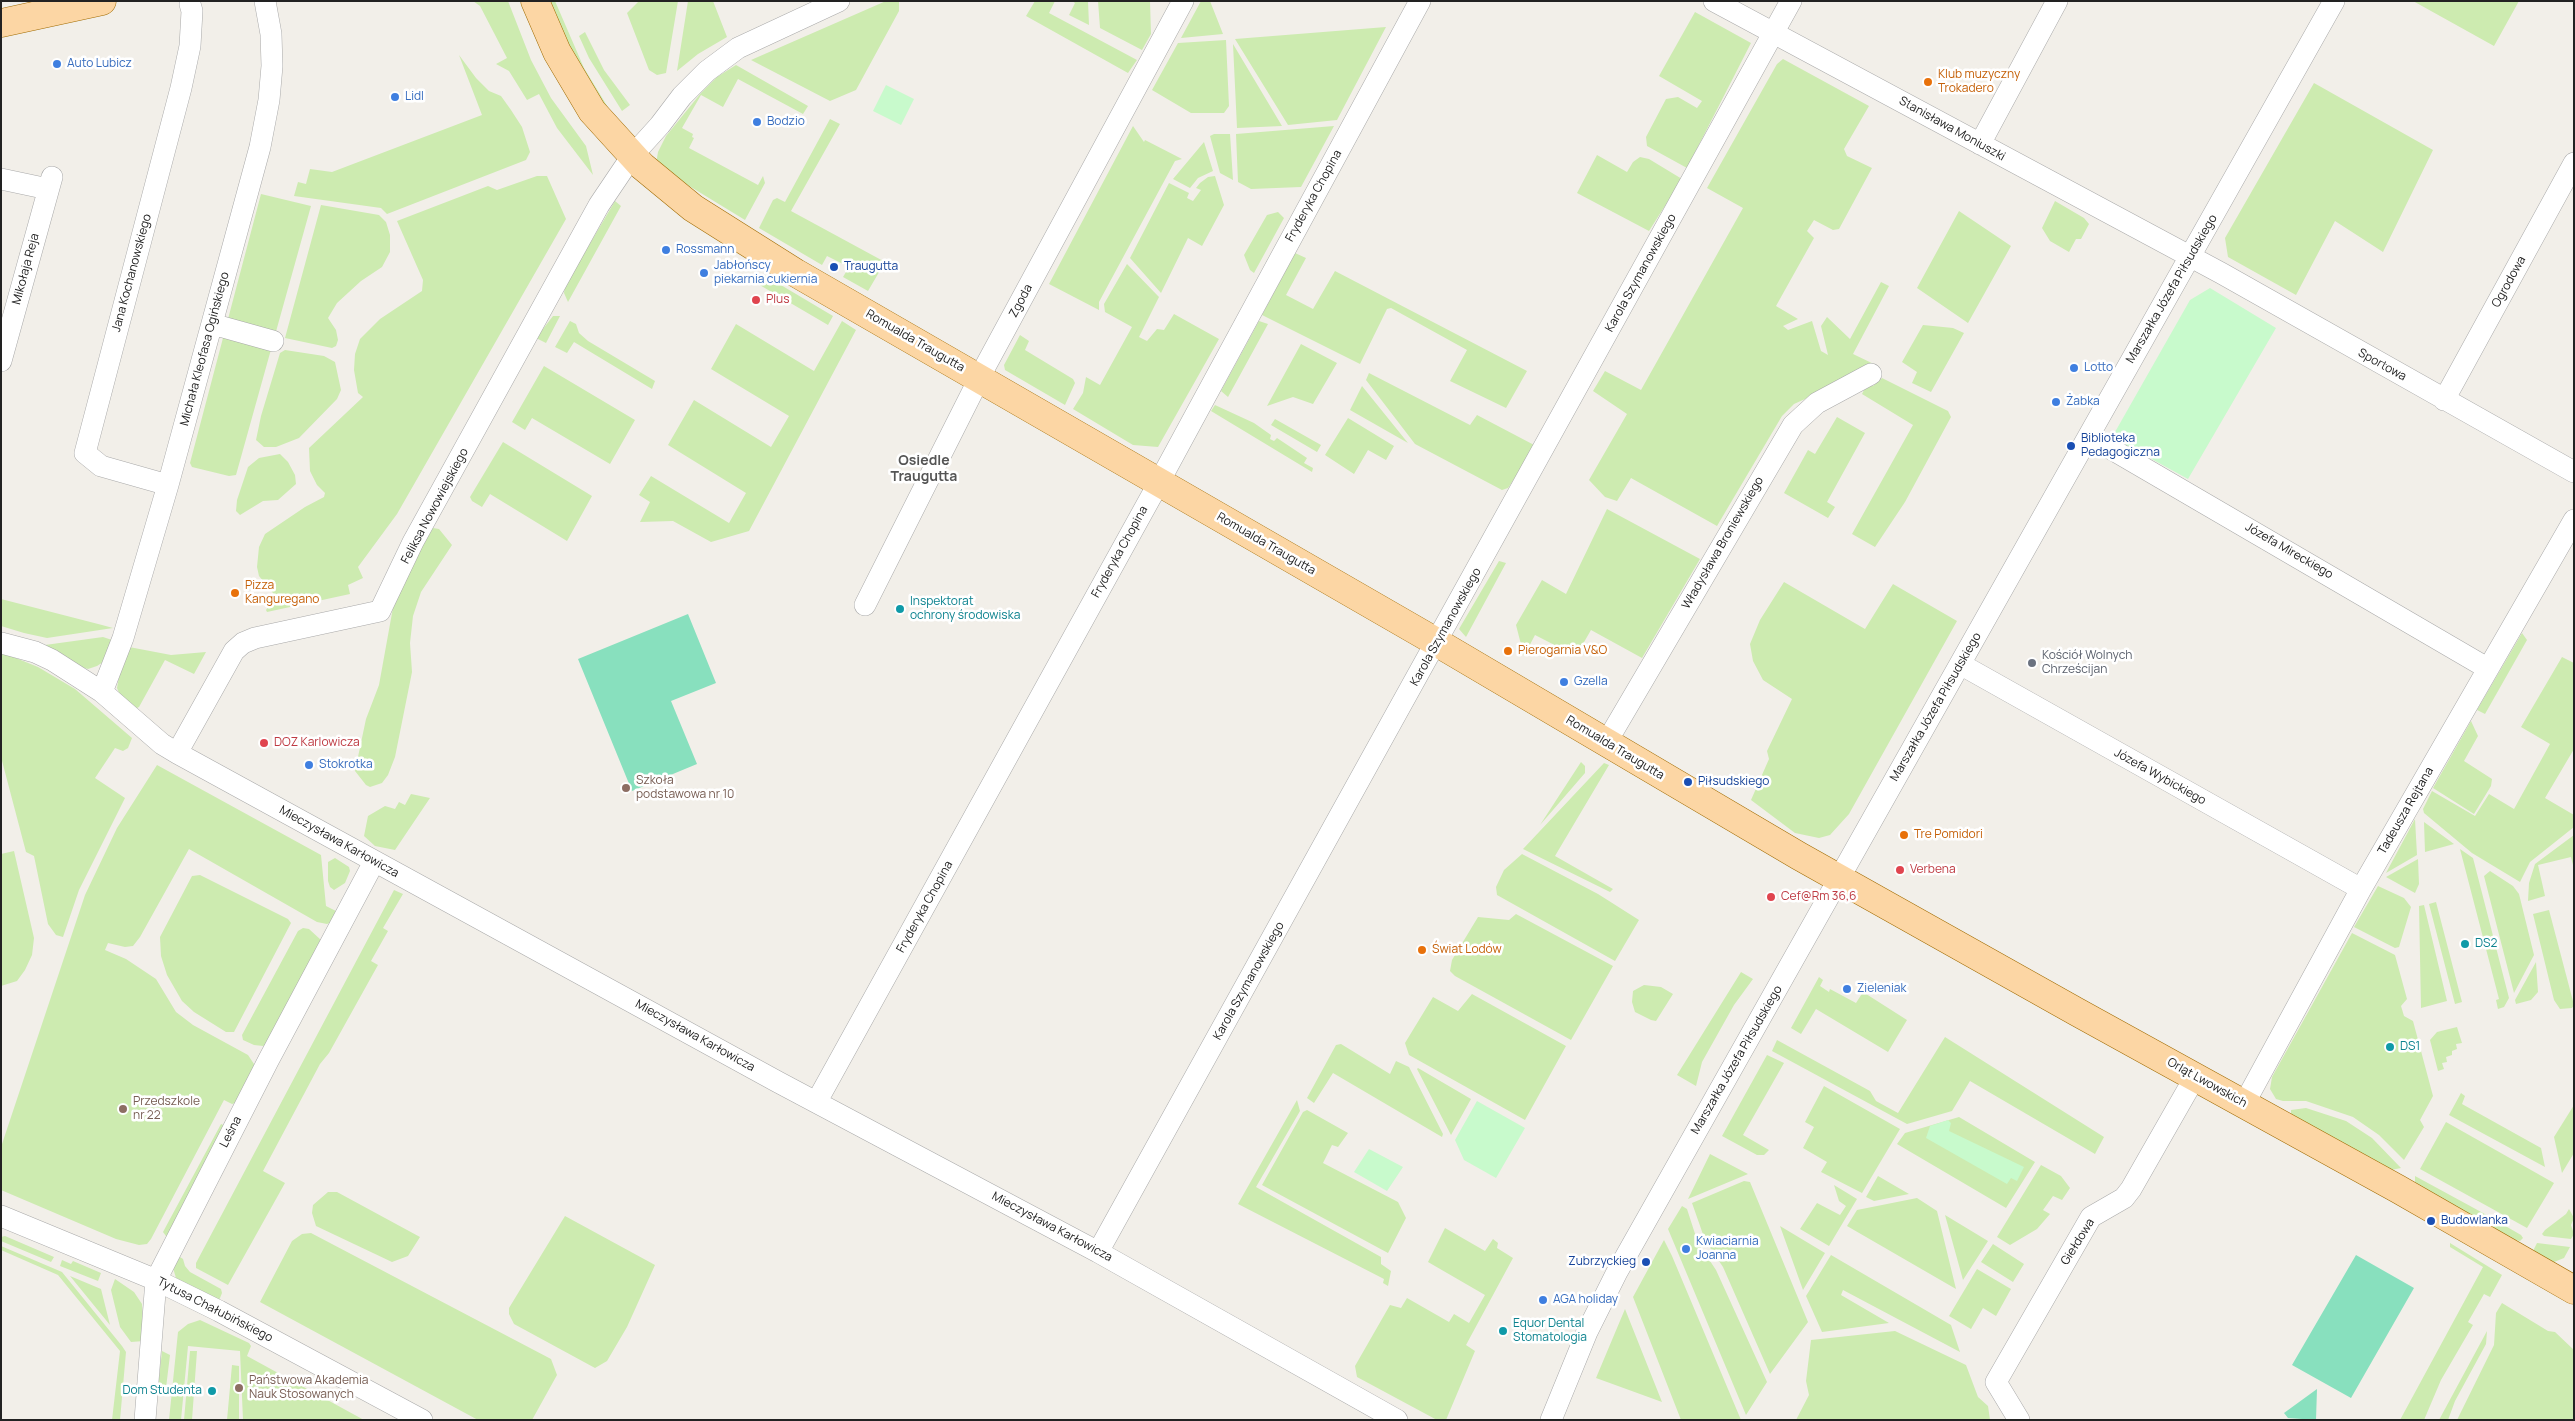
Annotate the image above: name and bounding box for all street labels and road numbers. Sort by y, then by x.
street label: Stanisława Moniuszki [1896,94,2008,164]
street label: Fryderyka Chopina [1283,148,1345,244]
street label: Karola Szymanowskiego [1602,211,1680,335]
street label: Jana Kochanowskiego [109,212,155,334]
street label: Marszałka Józefa Piłsudskiego [2123,212,2221,366]
street label: Mikołaja Reja [10,232,42,306]
street label: Ogrodowa [2489,254,2529,310]
street label: Michała Kleofasa Ogińskiego [177,270,233,428]
street label: Zgoda [1006,282,1036,320]
street label: Romualda Traugutta [863,307,967,375]
street label: Sportowa [2355,346,2409,384]
street label: Feliksa Nowowiejskiego [398,446,472,566]
street label: Władysława Broniewskiego [1679,474,1767,612]
street label: Fryderyka Chopina [1089,504,1151,600]
street label: Romualda Traugutta [1214,510,1318,578]
street label: Józefa Mireckiego [2242,520,2336,582]
street label: Karola Szymanowskiego [1407,565,1485,689]
street label: Marszałka Józefa Piłsudskiego [1887,630,1985,784]
street label: Romualda Traugutta [1563,713,1667,783]
street label: Józefa Wybickiego [2112,746,2208,808]
street label: Tadeusza Rejtana [2375,765,2437,857]
street label: Mieczysława Karłowicza [277,803,401,881]
street label: Fryderyka Chopina [894,859,956,955]
street label: Karola Szymanowskiego [1210,919,1288,1043]
street label: Marszałka Józefa Piłsudskiego [1688,983,1786,1137]
street label: Mieczysława Karłowicza [633,997,757,1075]
street label: Orląt Lwowskich [2165,1055,2249,1111]
street label: Leśna [217,1114,245,1150]
street label: Mieczysława Karłowicza [989,1189,1115,1265]
street label: Giełdowa [2058,1216,2098,1268]
street label: Tytusa Chałubińskiego [155,1275,275,1345]

